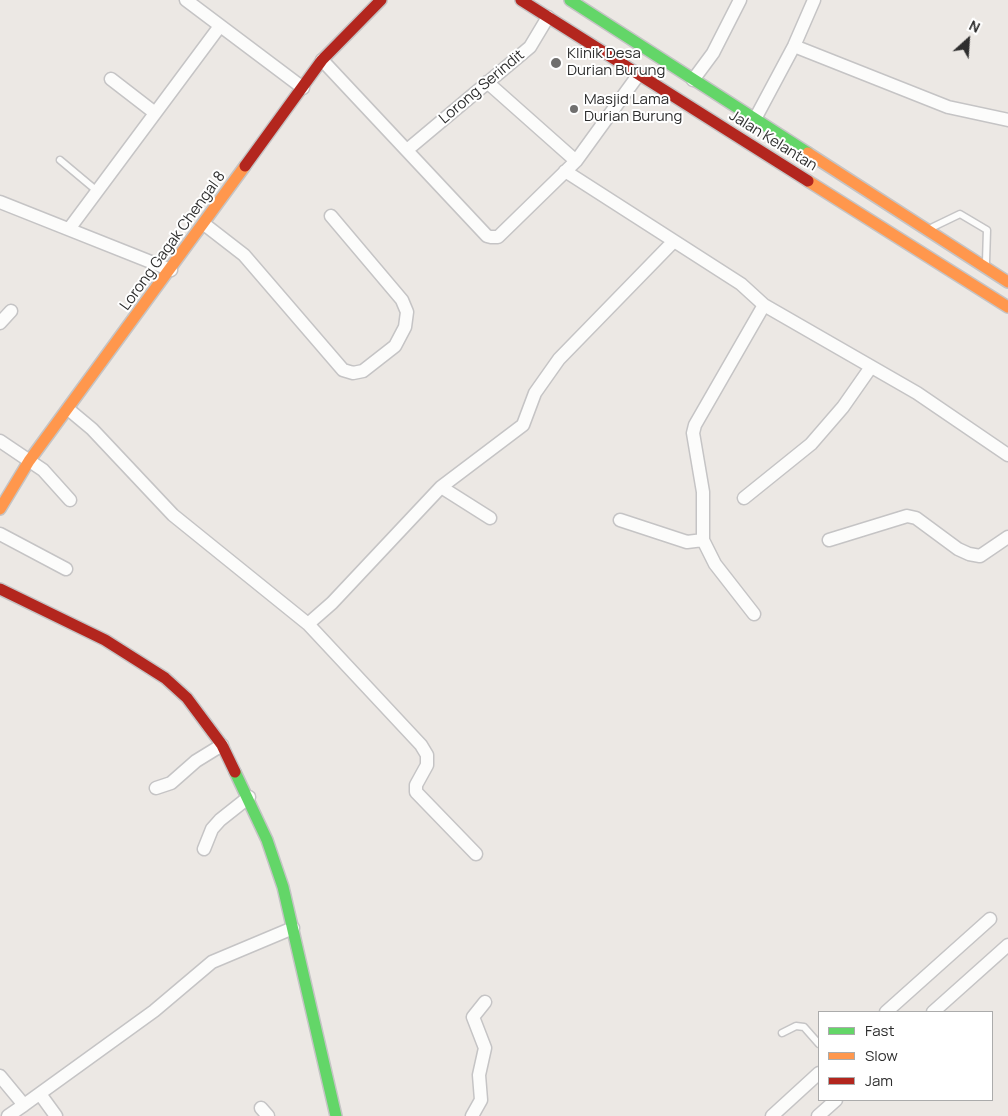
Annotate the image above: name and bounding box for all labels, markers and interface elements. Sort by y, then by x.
north arrow [943,15,993,65]
text: N [966,15,983,37]
place label: Klinik Desa Durian Burung [567,45,665,80]
street label: Lorong Serindit [436,46,528,128]
marker: Klinik Desa Durian Burung [549,56,563,70]
place label: Masjid Lama Durian Burung [584,91,682,126]
marker: Masjid Lama Durian Burung [568,103,580,115]
street label: Jalan Kelantan [726,107,820,175]
street label: Lorong Gagak Chengal 8 [116,168,230,314]
legend [818,1011,993,1101]
text: Fast [865,1020,894,1041]
text: Slow [865,1045,898,1066]
text: Jam [865,1070,893,1091]

